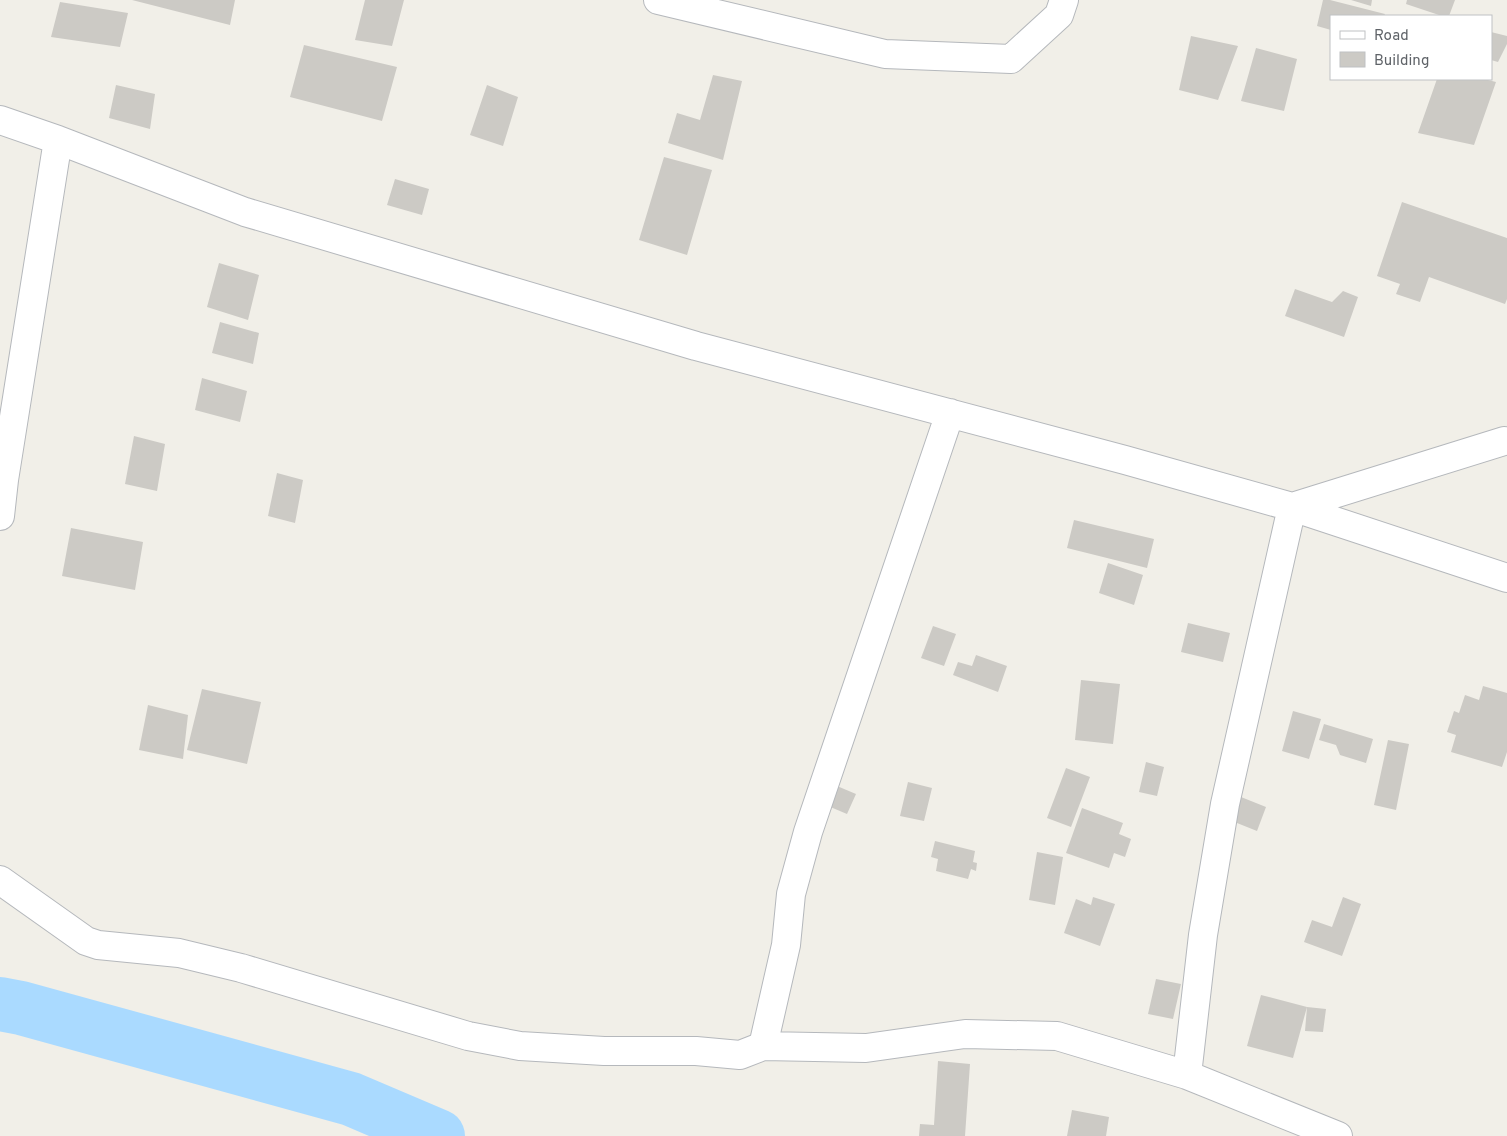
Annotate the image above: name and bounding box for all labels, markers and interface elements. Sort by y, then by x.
legend [1330,15,1492,80]
text: Road [1374,27,1409,46]
text: Building [1374,52,1429,71]

